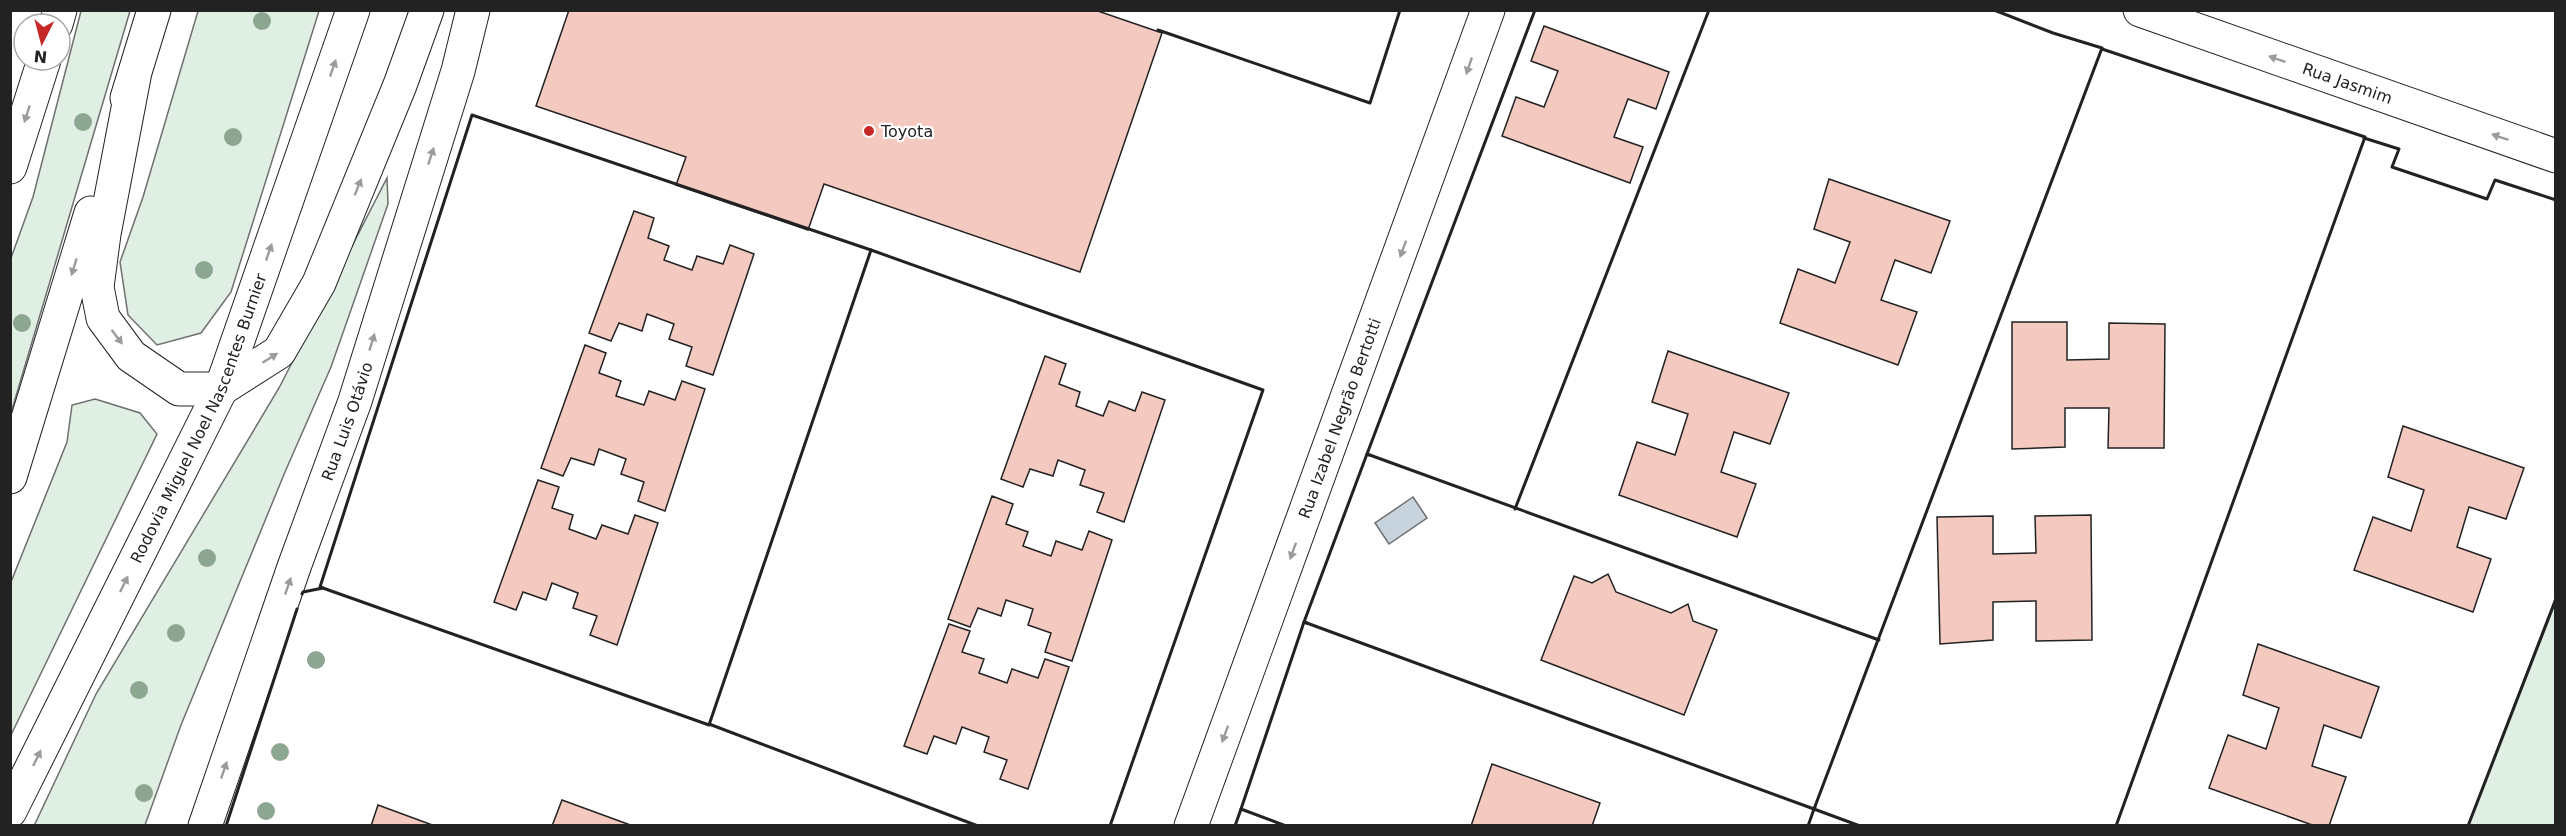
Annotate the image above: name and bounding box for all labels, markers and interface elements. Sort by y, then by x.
north arrow [12,12,72,72]
text: N [33,46,48,67]
one-way arrow [2268,53,2286,63]
one-way arrow [1463,57,1473,75]
one-way arrow [328,59,338,77]
street label: Rua Jasmim [2300,59,2395,108]
one-way arrow [22,105,32,123]
place label: Toyota [880,122,933,141]
marker: Toyota [862,124,876,138]
one-way arrow [2491,132,2509,142]
one-way arrow [426,147,436,165]
one-way arrow [353,177,363,195]
one-way arrow [1397,240,1407,258]
one-way arrow [264,243,274,261]
one-way arrow [69,258,79,276]
street label: Rodovia Miguel Noel Nascentes Burnier [126,271,271,566]
street label: Rua Izabel Negrão Bertotti [1295,316,1385,521]
one-way arrow [110,329,123,345]
one-way arrow [368,333,377,351]
one-way arrow [262,353,278,364]
street label: Rua Luis Otávio [318,360,377,483]
one-way arrow [1287,542,1297,560]
one-way arrow [119,575,128,592]
one-way arrow [283,577,293,595]
one-way arrow [1220,725,1229,743]
one-way arrow [32,750,41,767]
one-way arrow [220,761,230,779]

